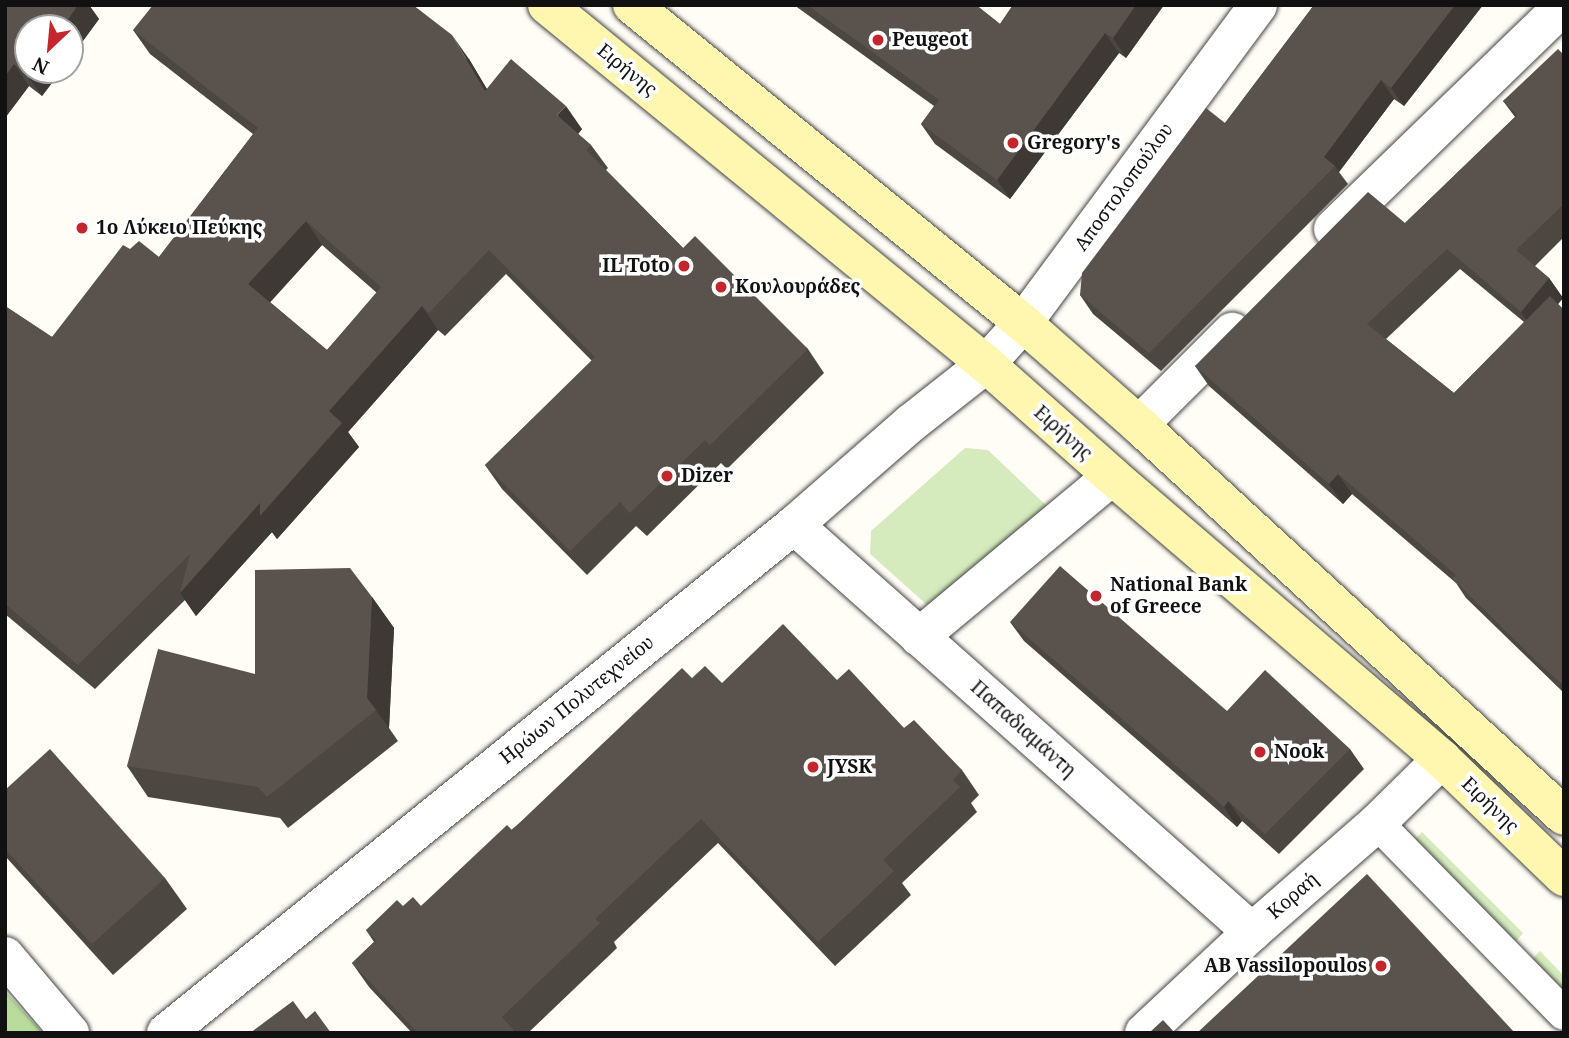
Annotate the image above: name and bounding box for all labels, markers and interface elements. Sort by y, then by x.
north arrow [14,14,84,84]
place label: Peugeot [892,29,969,51]
marker: Peugeot [870,32,886,48]
street label: Ειρήνης [593,39,661,101]
text: N [28,51,53,81]
street label: Αποστολοπούλου [1070,119,1178,255]
place label: Gregory's [1027,132,1120,154]
marker: Gregory's [1005,135,1021,151]
place label: 1ο Λύκειο Πεύκης [96,217,262,239]
marker: 1ο Λύκειο Πεύκης [74,220,90,236]
place label: IL Toto [602,255,670,277]
marker: IL Toto [676,258,692,274]
place label: Κουλουράδες [735,276,860,298]
marker: Κουλουράδες [713,279,729,295]
street label: Ειρήνης [1029,401,1097,465]
place label: Dizer [681,465,733,487]
marker: Dizer [659,468,675,484]
place label: National Bank of Greece [1110,574,1247,618]
marker: National Bank of Greece [1088,588,1104,604]
street label: Ηρώων Πολυτεχνείου [495,631,659,769]
street label: Παπαδιαμάντη [966,676,1080,782]
place label: Nook [1274,741,1324,763]
marker: Nook [1252,744,1268,760]
place label: JYSK [827,756,872,778]
marker: JYSK [805,759,821,775]
street label: Ειρήνης [1457,772,1523,838]
street label: Κοραή [1263,868,1323,924]
place label: AB Vassilopoulos [1204,955,1367,977]
marker: AB Vassilopoulos [1373,958,1389,974]

